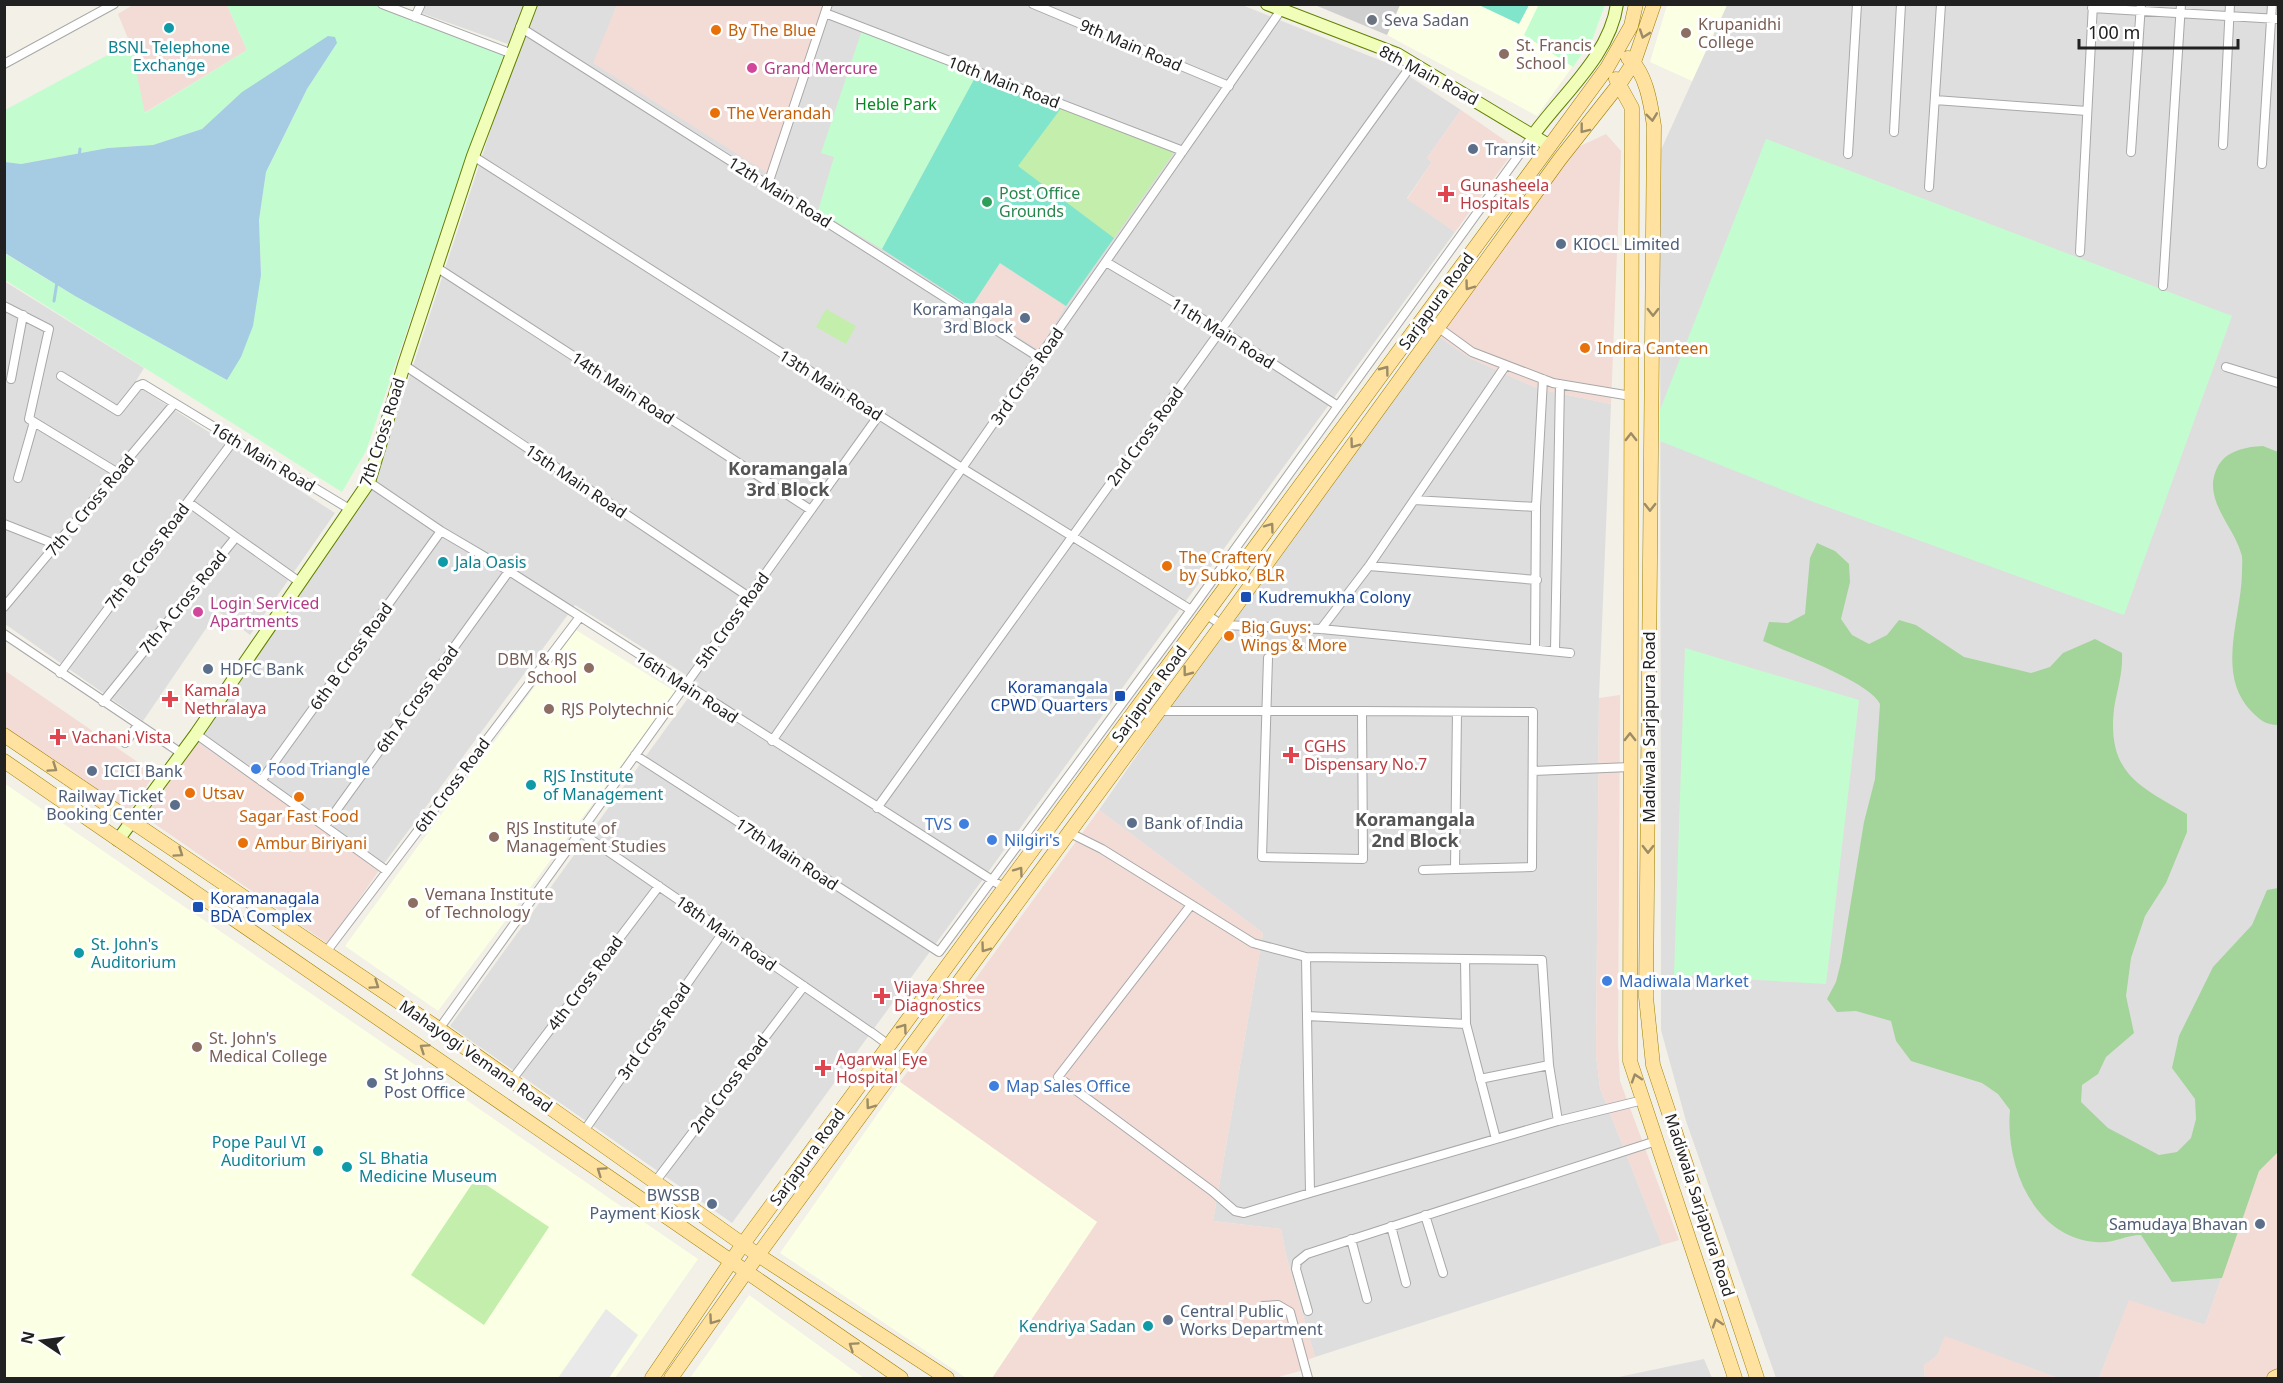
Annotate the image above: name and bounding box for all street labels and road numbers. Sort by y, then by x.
street label: 9th Main Road [1076,14,1186,76]
street label: 8th Main Road [1376,40,1482,110]
street label: 10th Main Road [945,51,1063,113]
street label: 12th Main Road [724,151,836,233]
street label: Sarjapura Road [1393,248,1479,354]
street label: 11th Main Road [1167,292,1279,374]
street label: 3rd Cross Road [985,323,1069,429]
street label: 13th Main Road [775,344,887,426]
street label: 14th Main Road [567,347,679,429]
street label: 7th Cross Road [354,375,410,489]
street label: 2nd Cross Road [1102,382,1188,490]
street label: 16th Main Road [207,417,319,497]
street label: 15th Main Road [521,439,631,523]
street label: 7th C Cross Road [41,449,139,561]
street label: 7th B Cross Road [100,498,194,614]
street label: 7th A Cross Road [134,546,232,658]
street label: 5th Cross Road [690,568,774,672]
street label: 6th B Cross Road [305,598,397,714]
street label: Madiwala Sarjapura Road [1638,631,1660,823]
street label: 6th A Cross Road [371,641,463,757]
street label: Sarjapura Road [1106,641,1192,747]
street label: 16th Main Road [631,646,743,728]
street label: 6th Cross Road [409,733,495,837]
street label: 17th Main Road [731,813,843,895]
street label: 18th Main Road [671,890,781,976]
street label: 4th Cross Road [542,931,628,1035]
street label: 3rd Cross Road [612,978,696,1084]
street label: Mahayogi Vemana Road [395,995,557,1117]
street label: 2nd Cross Road [685,1031,773,1137]
street label: Sarjapura Road [764,1104,850,1210]
street label: Madiwala Sarjapura Road [1660,1111,1740,1299]

